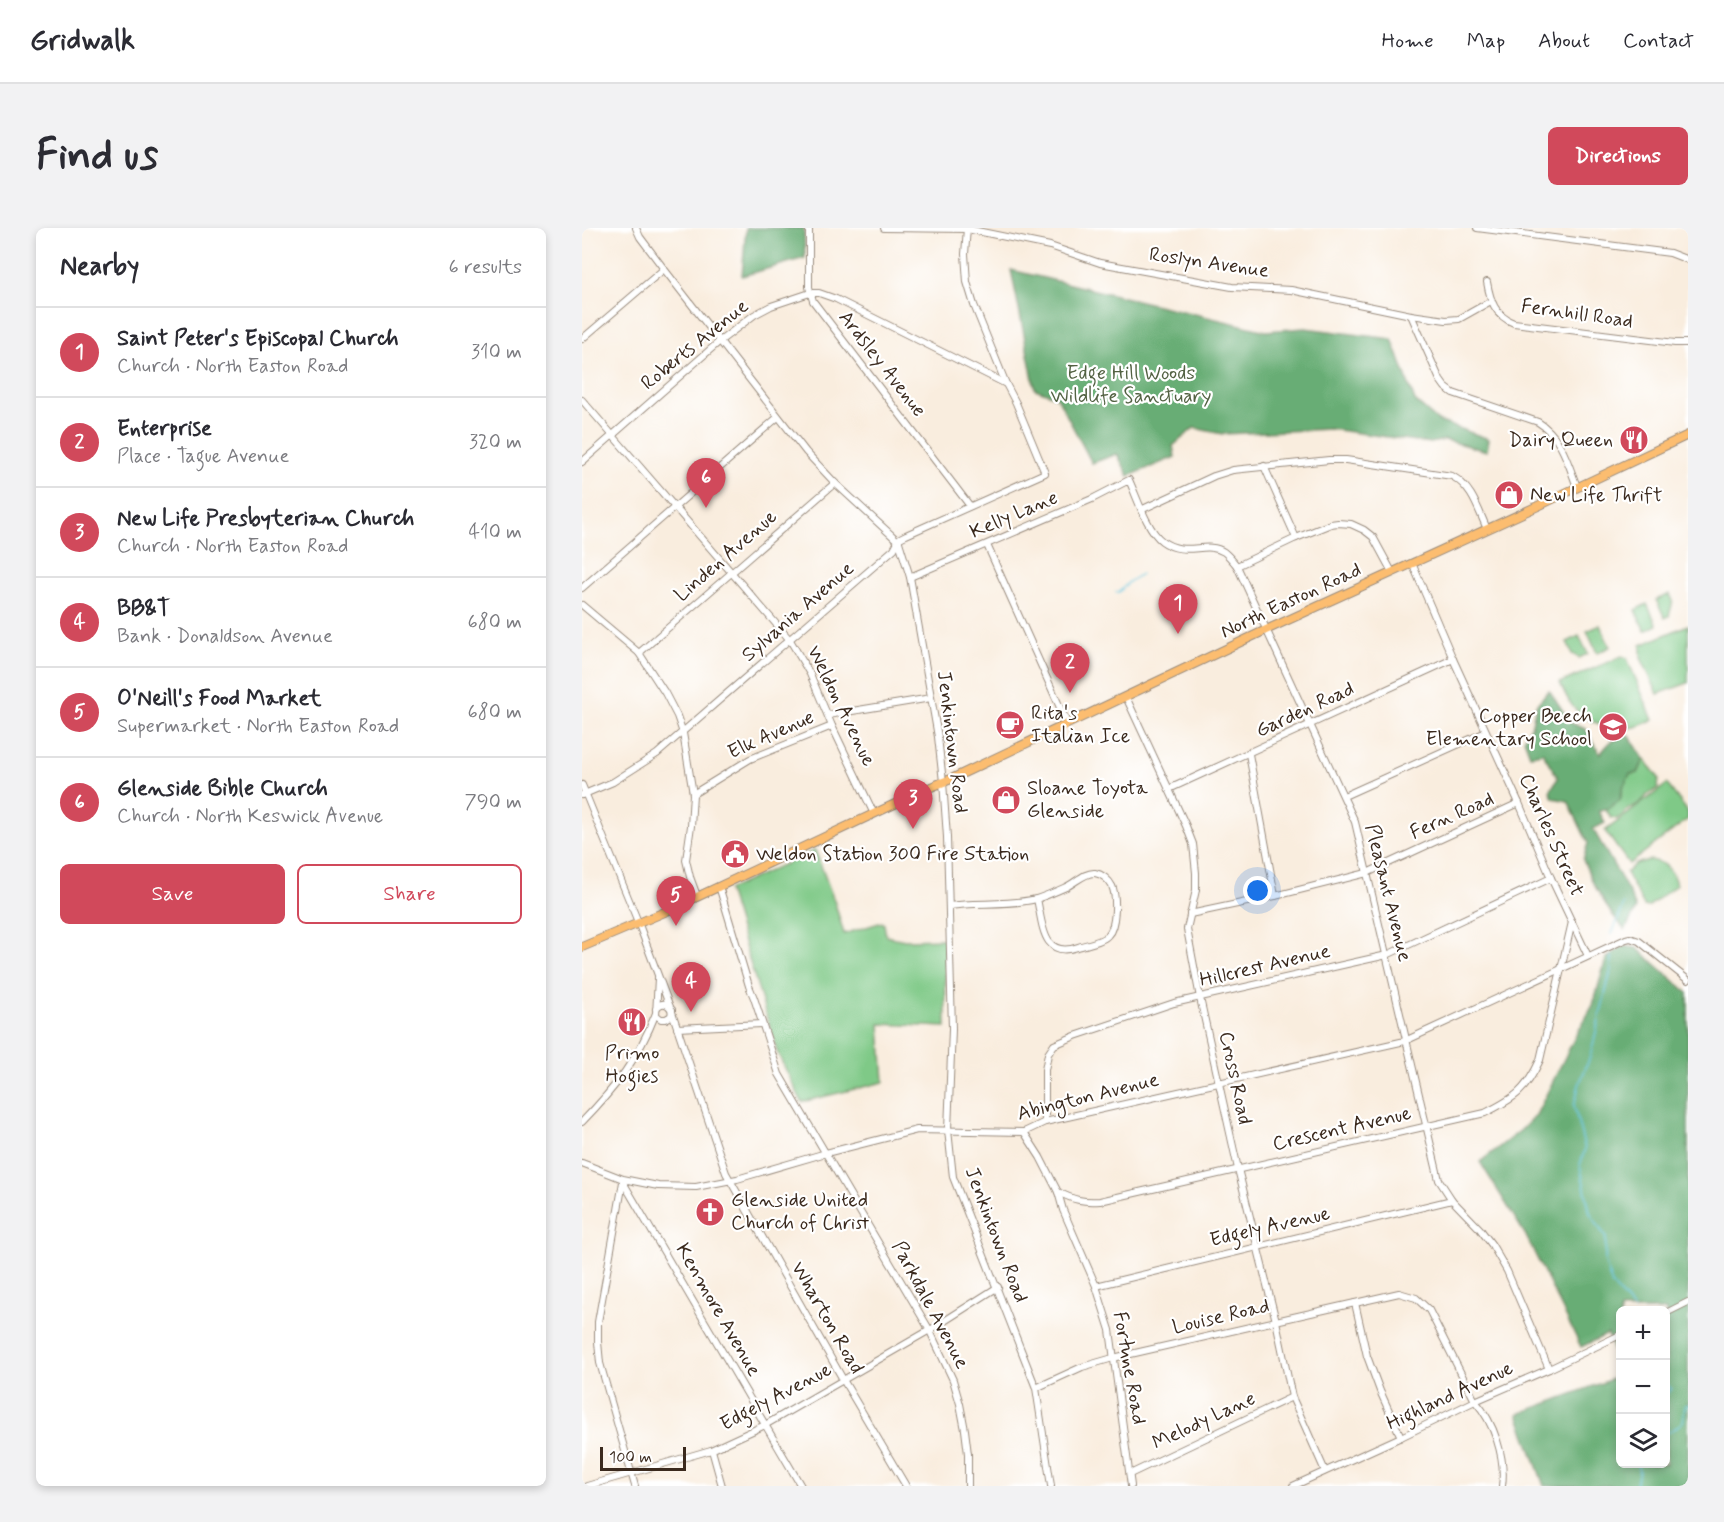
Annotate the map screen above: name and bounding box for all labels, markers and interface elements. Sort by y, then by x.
text: Gridwalk [30,23,135,60]
text: Home [1382,27,1434,55]
text: Map [1467,27,1505,55]
text: About [1538,27,1590,55]
text: Contact [1623,27,1694,55]
button: Directions [1548,127,1688,185]
text: Find us [36,129,158,184]
street label: Roslyn Avenue [1147,241,1271,285]
text: Nearby [60,250,139,284]
text: 6 results [449,254,522,281]
street label: Roberts Avenue [636,293,754,397]
street label: Fernhill Road [1519,293,1635,335]
street label: Ardsley Avenue [832,305,932,423]
text: Saint Peter's Episcopal Church [117,325,399,353]
text: 1 [75,339,84,366]
text: 310 m [471,339,522,366]
text: Church · North Easton Road [117,353,348,380]
park label: Edge Hill Woods Wildlife Sanctuary [1051,360,1211,410]
text: Enterprise [117,415,212,443]
restaurant icon: Dairy Queen [1618,424,1650,456]
place label: Dairy Queen [1509,427,1613,454]
text: 2 [75,429,84,456]
text: 320 m [469,429,522,456]
text: Place · Tague Avenue [117,443,289,470]
pin: 6 [686,458,726,508]
shop icon: New Life Thrift [1493,479,1525,511]
place label: New Life Thrift [1530,482,1662,509]
street label: Kelly Lane [966,484,1062,546]
street label: Linden Avenue [669,504,783,608]
text: New Life Presbyterian Church [117,505,414,533]
text: 3 [75,519,84,546]
text: 410 m [468,519,522,546]
text: Church · North Easton Road [117,533,348,560]
street label: Sylvania Avenue [736,556,860,668]
street label: North Easton Road [1216,556,1366,646]
pin: 1 [1158,584,1198,634]
text: BB&T [117,595,170,623]
text: 4 [74,609,85,636]
text: 680 m [467,609,522,636]
text: Bank · Donaldson Avenue [117,623,333,650]
street label: Weldon Avenue [800,641,882,771]
pin: 2 [1050,644,1090,693]
street label: Jenkintown Road [930,669,974,815]
street label: Garden Road [1251,675,1359,745]
text: O'Neill's Food Market [117,685,321,713]
text: 5 [74,699,86,726]
text: 680 m [467,699,522,726]
place label: Rita's Italian Ice [1031,700,1130,750]
place label: Copper Beech Elementary School [1426,703,1592,753]
street label: Elk Avenue [724,704,818,766]
cafe icon: Rita's Italian Ice [994,709,1026,741]
school or university icon: Copper Beech Elementary School [1597,711,1629,743]
text: Supermarket · North Easton Road [117,713,399,740]
street label: Charles Street [1512,769,1590,901]
text: Glenside Bible Church [117,775,328,803]
place label: Sloane Toyota Glenside [1027,775,1149,825]
pin: 3 [894,780,932,829]
shop icon: Sloane Toyota Glenside [990,784,1022,816]
street label: Fern Road [1406,786,1498,846]
text: 6 [74,789,85,816]
text: 790 m [465,789,522,816]
text: Church · North Keswick Avenue [117,803,383,830]
street label: Pleasant Avenue [1358,822,1418,965]
public building icon: Weldon Station 300 Fire Station [719,838,751,870]
place label: Weldon Station 300 Fire Station [756,841,1029,868]
button: Save [60,864,285,924]
button: Share [297,864,522,924]
pin: 5 [656,876,695,926]
your location [1243,876,1272,905]
street label: Hillcrest Avenue [1197,938,1333,994]
pin: 4 [672,962,710,1012]
restaurant icon: Primo Hogies [616,1006,648,1038]
street label: Cross Road [1212,1029,1258,1127]
place label: Primo Hogies [605,1040,659,1092]
street label: Abington Avenue [1014,1066,1162,1129]
street label: Crescent Avenue [1270,1100,1414,1158]
street label: Jenkintown Road [958,1163,1034,1307]
place label: Glenside United Church of Christ [731,1187,869,1237]
church icon: Glenside United Church of Christ [694,1196,726,1228]
street label: Edgely Avenue [1207,1200,1333,1256]
street label: Parkdale Avenue [885,1236,975,1374]
street label: Kenmore Avenue [669,1238,767,1382]
street label: Wharton Road [784,1257,870,1379]
street label: Louise Road [1170,1293,1272,1341]
map controls [1616,1306,1670,1468]
button: + [1616,1306,1670,1360]
street label: Fortune Road [1106,1309,1152,1427]
street label: Highland Avenue [1382,1355,1519,1439]
street label: Edgely Avenue [716,1356,837,1439]
button: − [1616,1360,1670,1414]
street label: Melody Lane [1148,1385,1260,1457]
button: layers [1616,1414,1670,1468]
scale bar [600,1444,686,1472]
text: 100 m [609,1447,652,1468]

